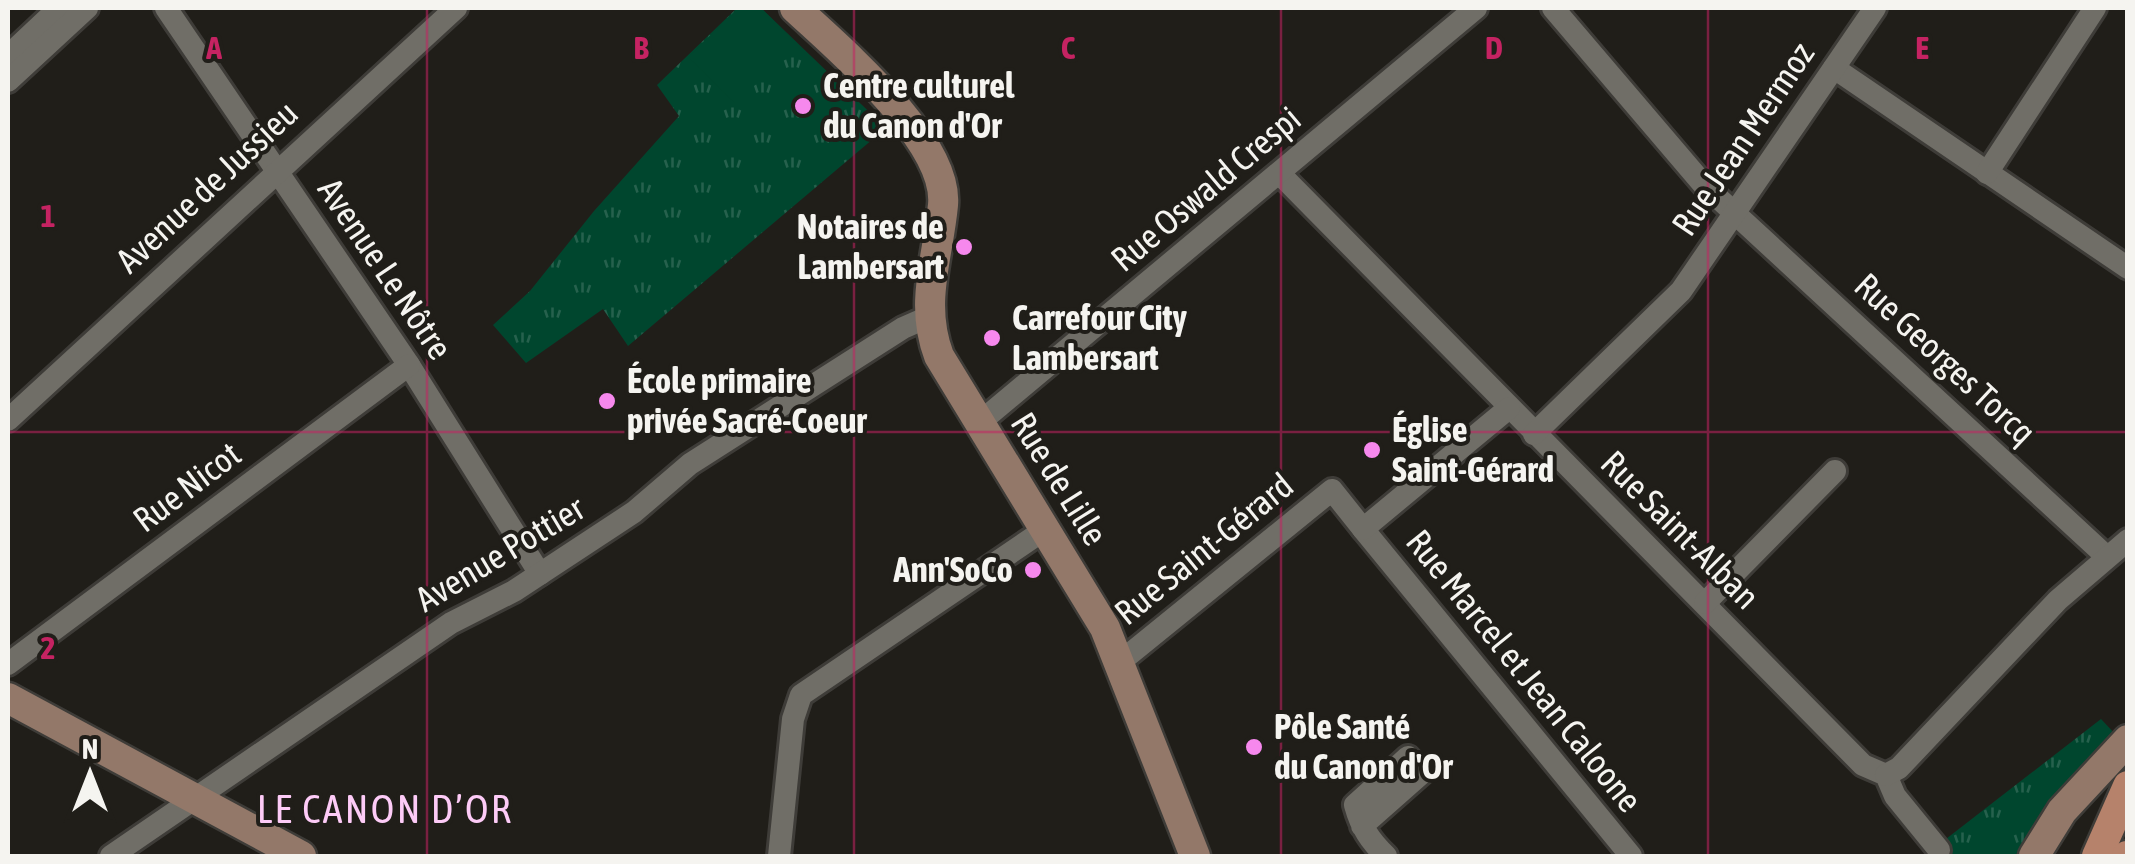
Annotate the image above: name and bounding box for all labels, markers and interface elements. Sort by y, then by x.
text: A [205,29,222,66]
text: B [633,29,649,66]
text: C [1061,29,1076,66]
text: D [1485,29,1503,66]
text: E [1915,29,1929,66]
street label: Rue Jean Mermoz [1663,34,1822,242]
place label: Centre culturel du Canon d'Or [823,65,1015,145]
street label: Avenue de Jussieu [108,92,305,280]
marker: Centre culturel du Canon d'Or [792,95,814,117]
street label: Rue Oswald Crespi [1103,98,1308,279]
street label: Avenue Le Nôtre [311,170,461,366]
text: 1 [40,197,56,234]
place label: Notaires de Lambersart [797,206,944,286]
marker: Notaires de Lambersart [953,236,975,258]
street label: Rue Georges Torcq [1847,265,2044,452]
place label: Carrefour City Lambersart [1012,297,1188,377]
marker: Carrefour City Lambersart [981,327,1003,349]
place label: École primaire privée Sacré-Coeur [627,360,867,440]
marker: École primaire privée Sacré-Coeur [596,390,618,412]
street label: Rue de Lille [1004,405,1116,552]
place label: Église Saint-Gérard [1392,409,1554,489]
street label: Rue Nicot [125,433,248,539]
marker: Église Saint-Gérard [1361,439,1383,461]
street label: Rue Saint-Alban [1594,442,1768,616]
street label: Rue Saint-Gérard [1106,464,1300,632]
street label: Avenue Pottier [408,487,592,619]
street label: Rue Marcel et Jean Caloone [1399,522,1651,819]
place label: Ann'SoCo [893,549,1013,589]
marker: Ann'SoCo [1022,559,1044,581]
text: 2 [40,629,56,666]
place label: Pôle Santé du Canon d'Or [1274,706,1453,786]
north arrow [40,724,140,824]
text: N [82,733,98,765]
marker: Pôle Santé du Canon d'Or [1243,736,1265,758]
district label: LE CANON D’OR [257,786,513,831]

